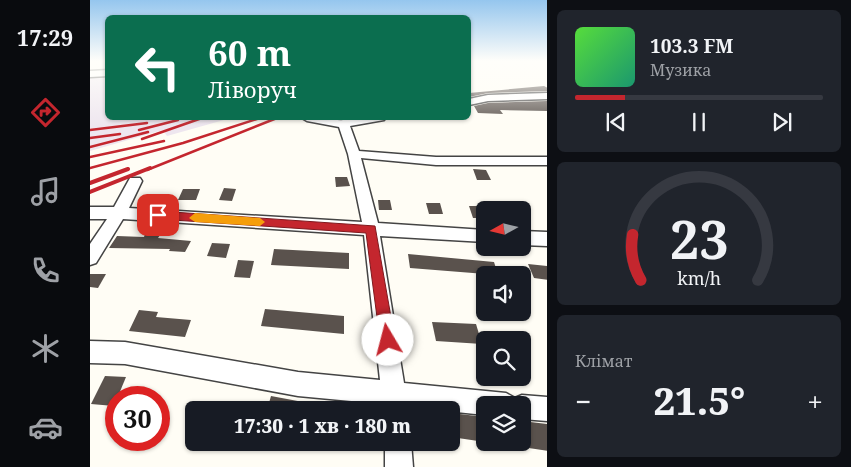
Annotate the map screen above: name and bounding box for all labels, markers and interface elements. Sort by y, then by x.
text: 17:29 [17,22,73,52]
text: 60 m [208,29,291,76]
text: 103.3 FM [650,33,733,59]
icon: left [125,35,190,100]
text: Музика [650,59,711,81]
text: Ліворуч [208,74,297,104]
icon: directions [28,95,63,130]
icon: previous [602,108,630,136]
icon: pause [685,108,713,136]
icon: next [768,108,796,136]
icon: music [28,174,63,209]
pin [137,194,179,236]
icon: arrive [144,201,172,229]
north arrow [476,201,531,256]
map controls [476,201,531,451]
text: 23 [670,203,728,274]
icon: phone [28,253,63,288]
button: sound [476,266,531,321]
text: km/h [677,266,721,290]
position arrow [361,313,413,365]
icon: climate [28,331,63,366]
button: search [476,331,531,386]
text: Клімат [575,350,632,372]
text: 21.5° [653,374,745,426]
text: − [575,382,591,420]
text: + [807,382,823,420]
speed limit sign: 30 [105,386,170,451]
button: layers [476,396,531,451]
icon: car [28,410,63,445]
text: 17:30 · 1 хв · 180 m [234,413,411,439]

